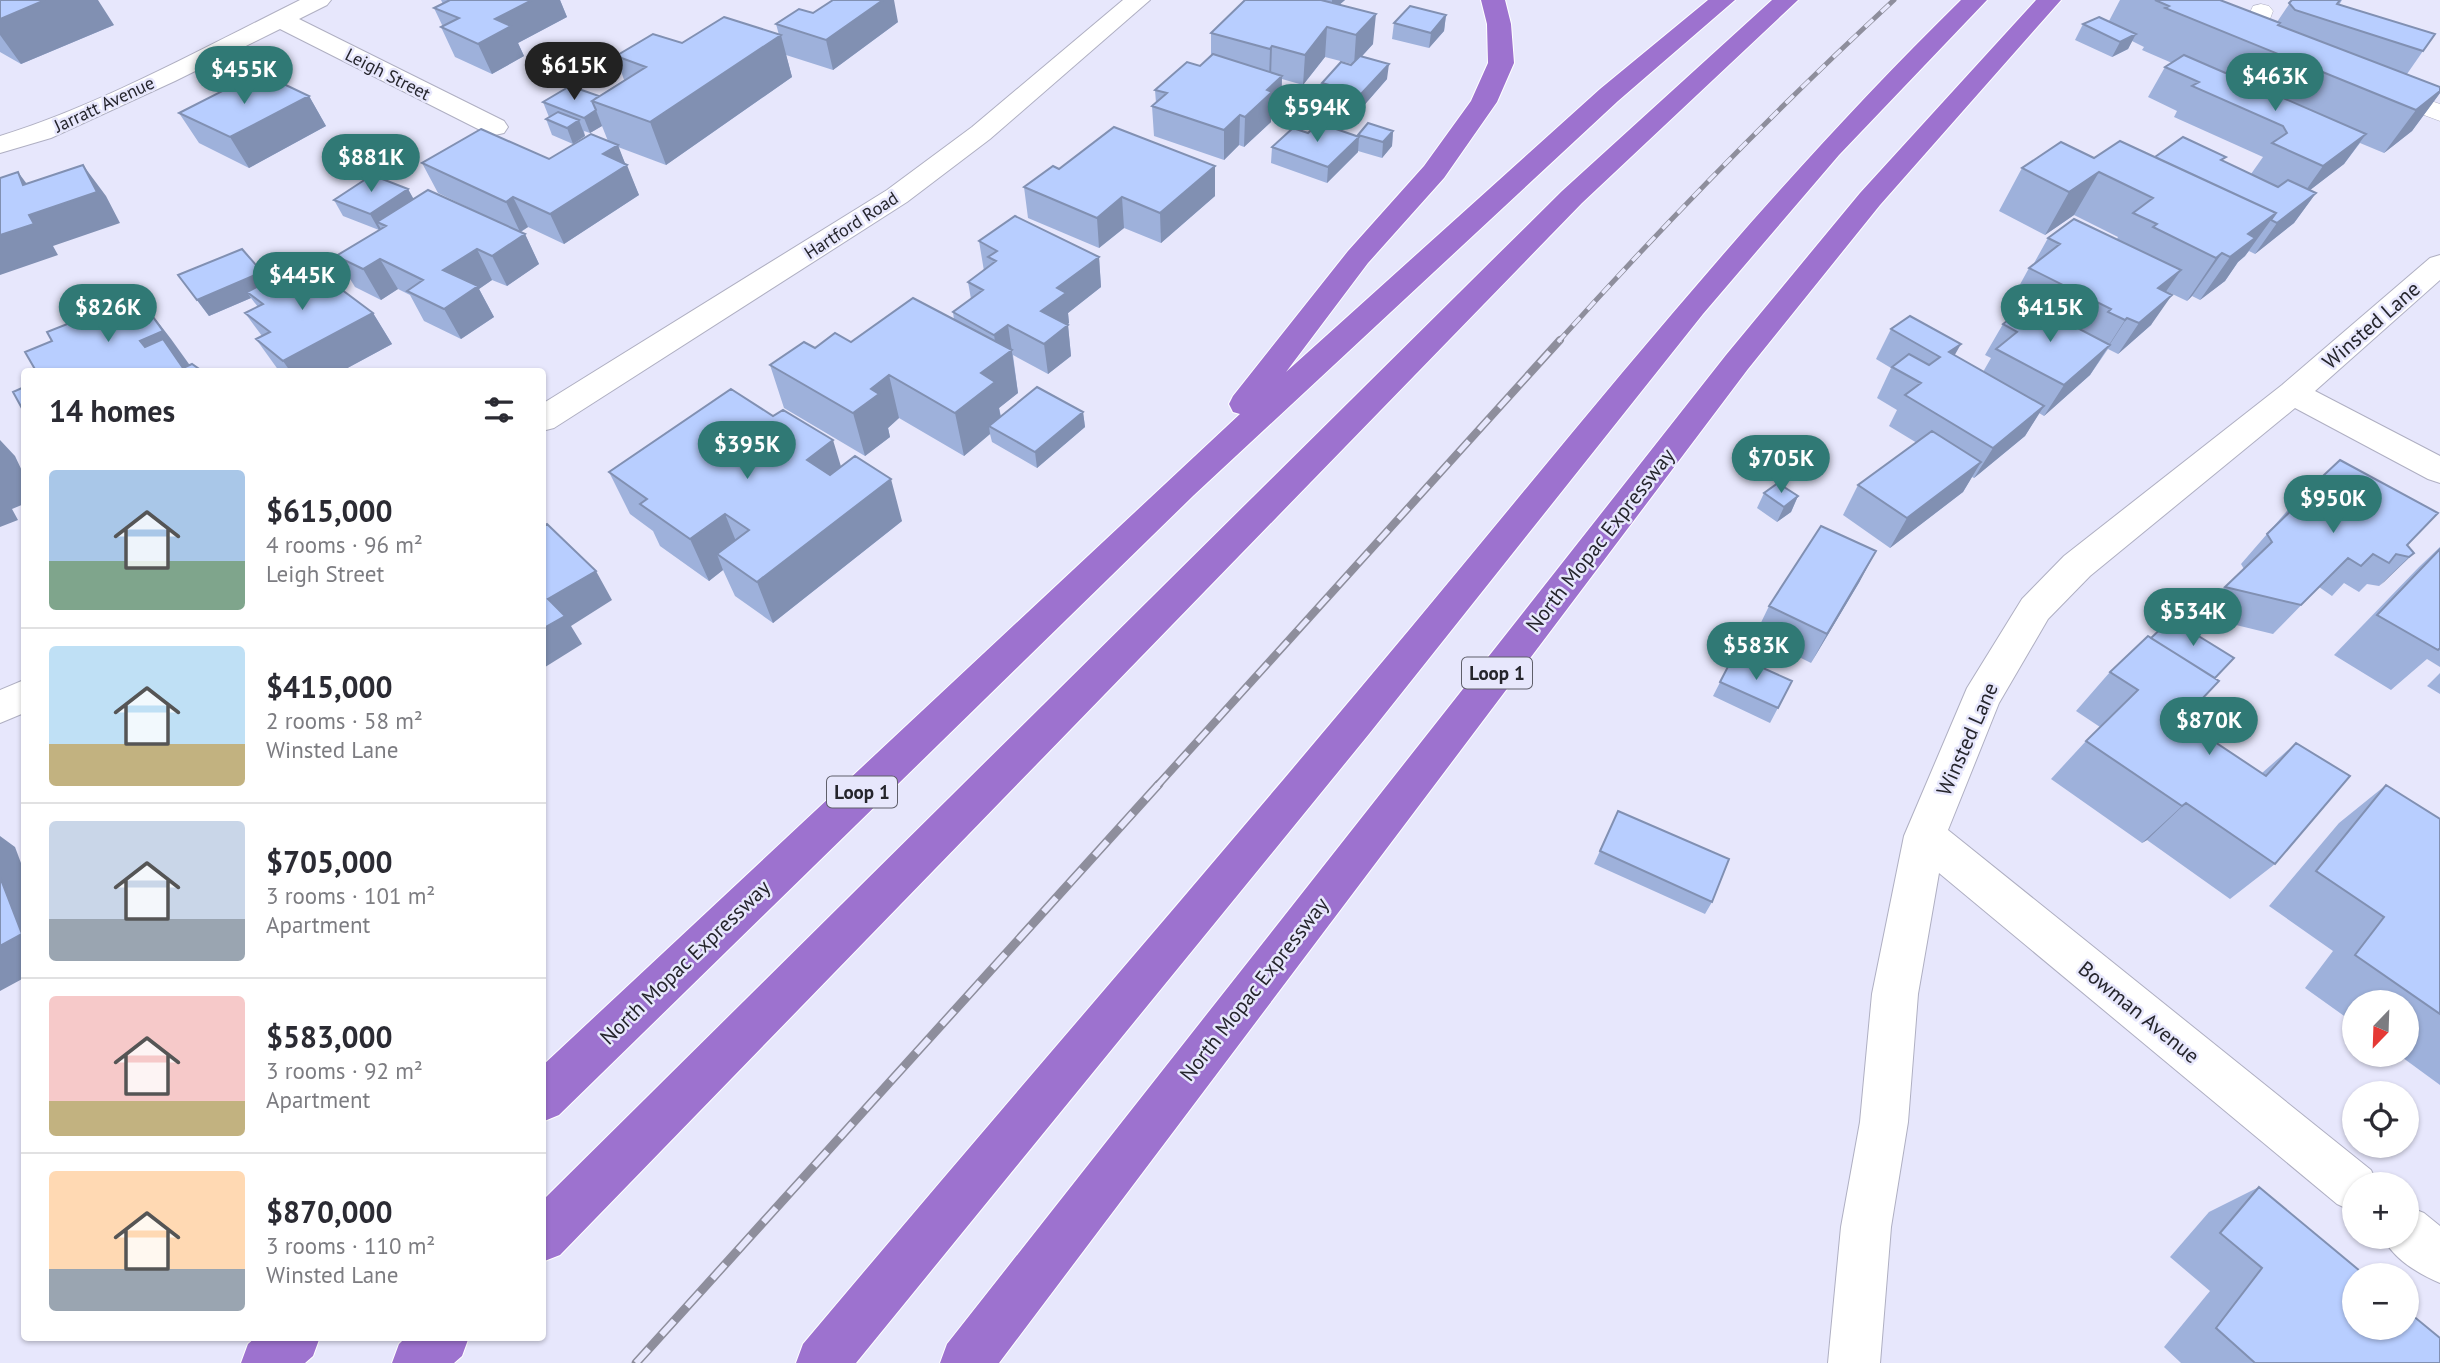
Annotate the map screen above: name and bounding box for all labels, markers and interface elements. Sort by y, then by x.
pin: $615K [525,42,623,102]
street label: Leigh Street [342,43,434,105]
pin: $455K [195,46,293,106]
text: $615K [541,50,607,79]
text: $455K [211,54,277,83]
pin: $463K [2226,54,2324,113]
text: $463K [2242,61,2308,90]
street label: Jarratt Avenue [49,71,158,138]
pin: $594K [1268,85,1366,144]
text: $594K [1284,92,1350,121]
pin: $881K [322,134,420,194]
text: $881K [338,142,404,171]
street label: Hartford Road [800,186,902,264]
pin: $445K [253,252,351,312]
text: $445K [269,260,335,289]
street label: Winsted Lane [2317,275,2425,375]
pin: $826K [59,284,157,344]
pin: $415K [2001,284,2099,344]
text: $826K [75,292,141,321]
text: $415K [2017,292,2083,321]
text: 14 homes [49,391,175,430]
icon: filters [480,391,518,429]
pin: $395K [698,421,796,481]
text: $395K [714,429,780,458]
pin: $705K [1732,435,1830,495]
street label: North Mopac Expressway [1520,442,1680,637]
text: $705K [1748,443,1814,472]
pin: $950K [2284,476,2382,535]
text: $950K [2300,483,2366,512]
text: $615,000 [266,491,393,530]
icon: home [105,498,189,582]
text: 4 rooms · 96 m² [266,530,423,559]
text: Leigh Street [266,559,384,588]
pin: $534K [2144,588,2242,648]
text: $534K [2160,596,2226,625]
pin: $583K [1707,622,1805,682]
text: $583K [1723,630,1789,659]
road number: Loop 1 [1462,658,1532,688]
text: $415,000 [266,667,393,706]
icon: home [105,674,189,758]
street label: Winsted Lane [1930,678,2004,800]
pin: $870K [2160,698,2258,757]
text: $870K [2176,705,2242,734]
text: 2 rooms · 58 m² [266,706,423,735]
text: Winsted Lane [266,735,398,764]
road number: Loop 1 [827,776,897,807]
text: $705,000 [266,842,393,881]
icon: home [105,849,189,933]
street label: North Mopac Expressway [594,874,776,1050]
text: 3 rooms · 101 m² [266,881,435,910]
street label: North Mopac Expressway [1174,891,1334,1086]
text: Apartment [266,910,370,939]
street label: Bowman Avenue [2073,955,2205,1069]
north arrow [2342,990,2418,1068]
map controls [2342,990,2419,1340]
text: $583,000 [266,1017,393,1056]
icon: home [105,1024,189,1108]
text: 3 rooms · 92 m² [266,1056,423,1085]
button: locate [2342,1081,2419,1158]
text: Apartment [266,1085,370,1114]
button: + [2342,1172,2419,1249]
text: $870,000 [266,1192,393,1231]
icon: home [105,1199,189,1283]
text: 3 rooms · 110 m² [266,1231,435,1260]
text: Winsted Lane [266,1260,398,1289]
button: − [2342,1263,2419,1340]

